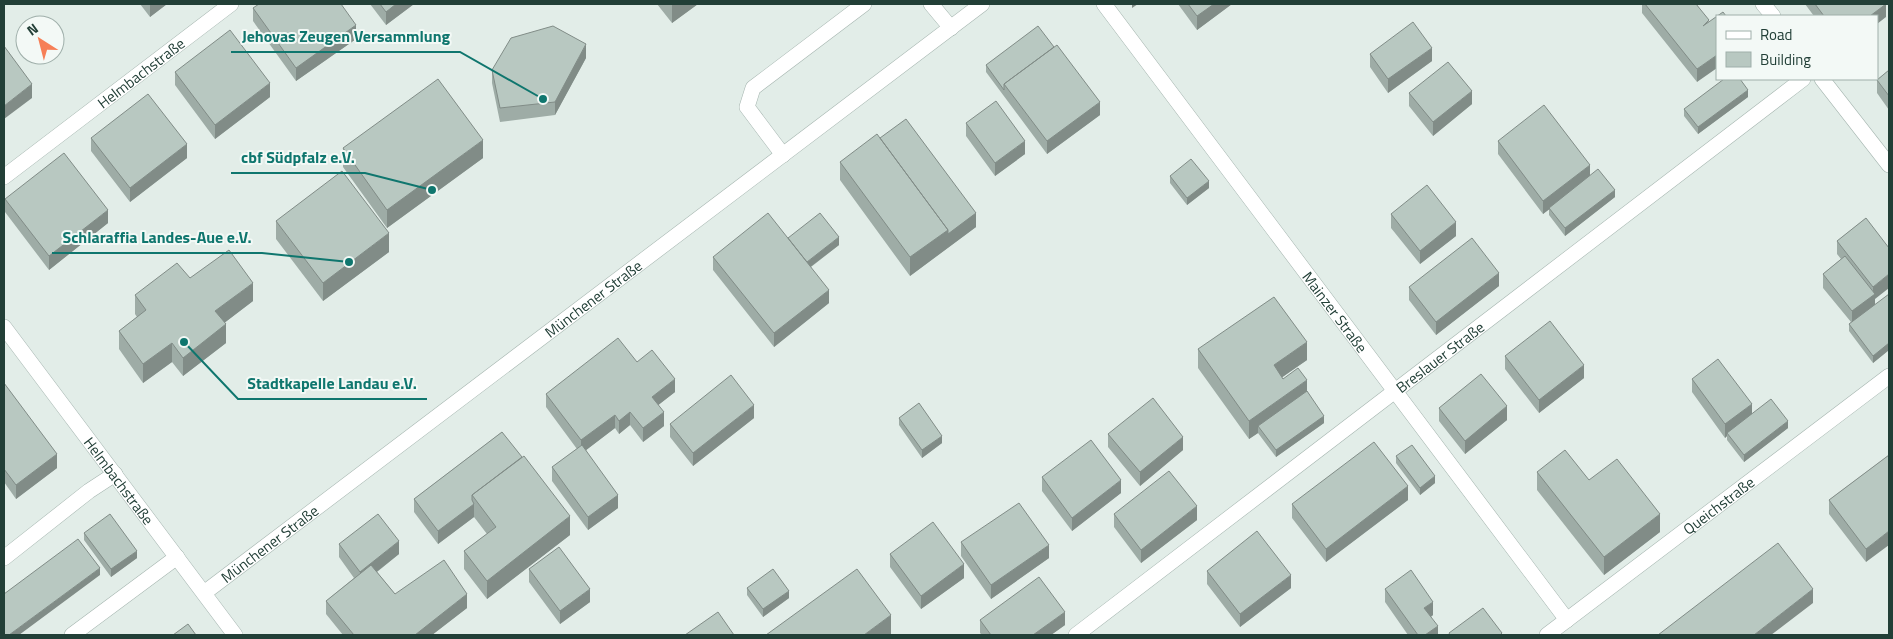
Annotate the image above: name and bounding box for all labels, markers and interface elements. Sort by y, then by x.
north arrow [15,15,65,65]
legend [1716,15,1878,80]
text: N [22,18,42,40]
callout: Jehovas Zeugen Versammlung [231,21,460,52]
text: Road [1760,23,1792,46]
text: Jehovas Zeugen Versammlung [242,24,451,48]
street label: Helmbachstraße [92,32,189,114]
text: Building [1760,48,1811,71]
callout: cbf Südpfalz e.V. [231,142,365,173]
text: cbf Südpfalz e.V. [241,145,355,169]
callout: Schlaraffia Landes-Aue e.V. [52,222,262,253]
text: Schlaraffia Landes-Aue e.V. [62,225,252,249]
street label: Münchener Straße [539,254,647,343]
street label: Mainzer Straße [1297,266,1374,357]
street label: Breslauer Straße [1391,315,1489,398]
callout: Stadtkapelle Landau e.V. [238,368,427,399]
text: Stadtkapelle Landau e.V. [247,371,417,395]
street label: Helmbachstraße [79,432,160,529]
street label: Queichstraße [1678,471,1759,540]
street label: Münchener Straße [216,499,323,588]

